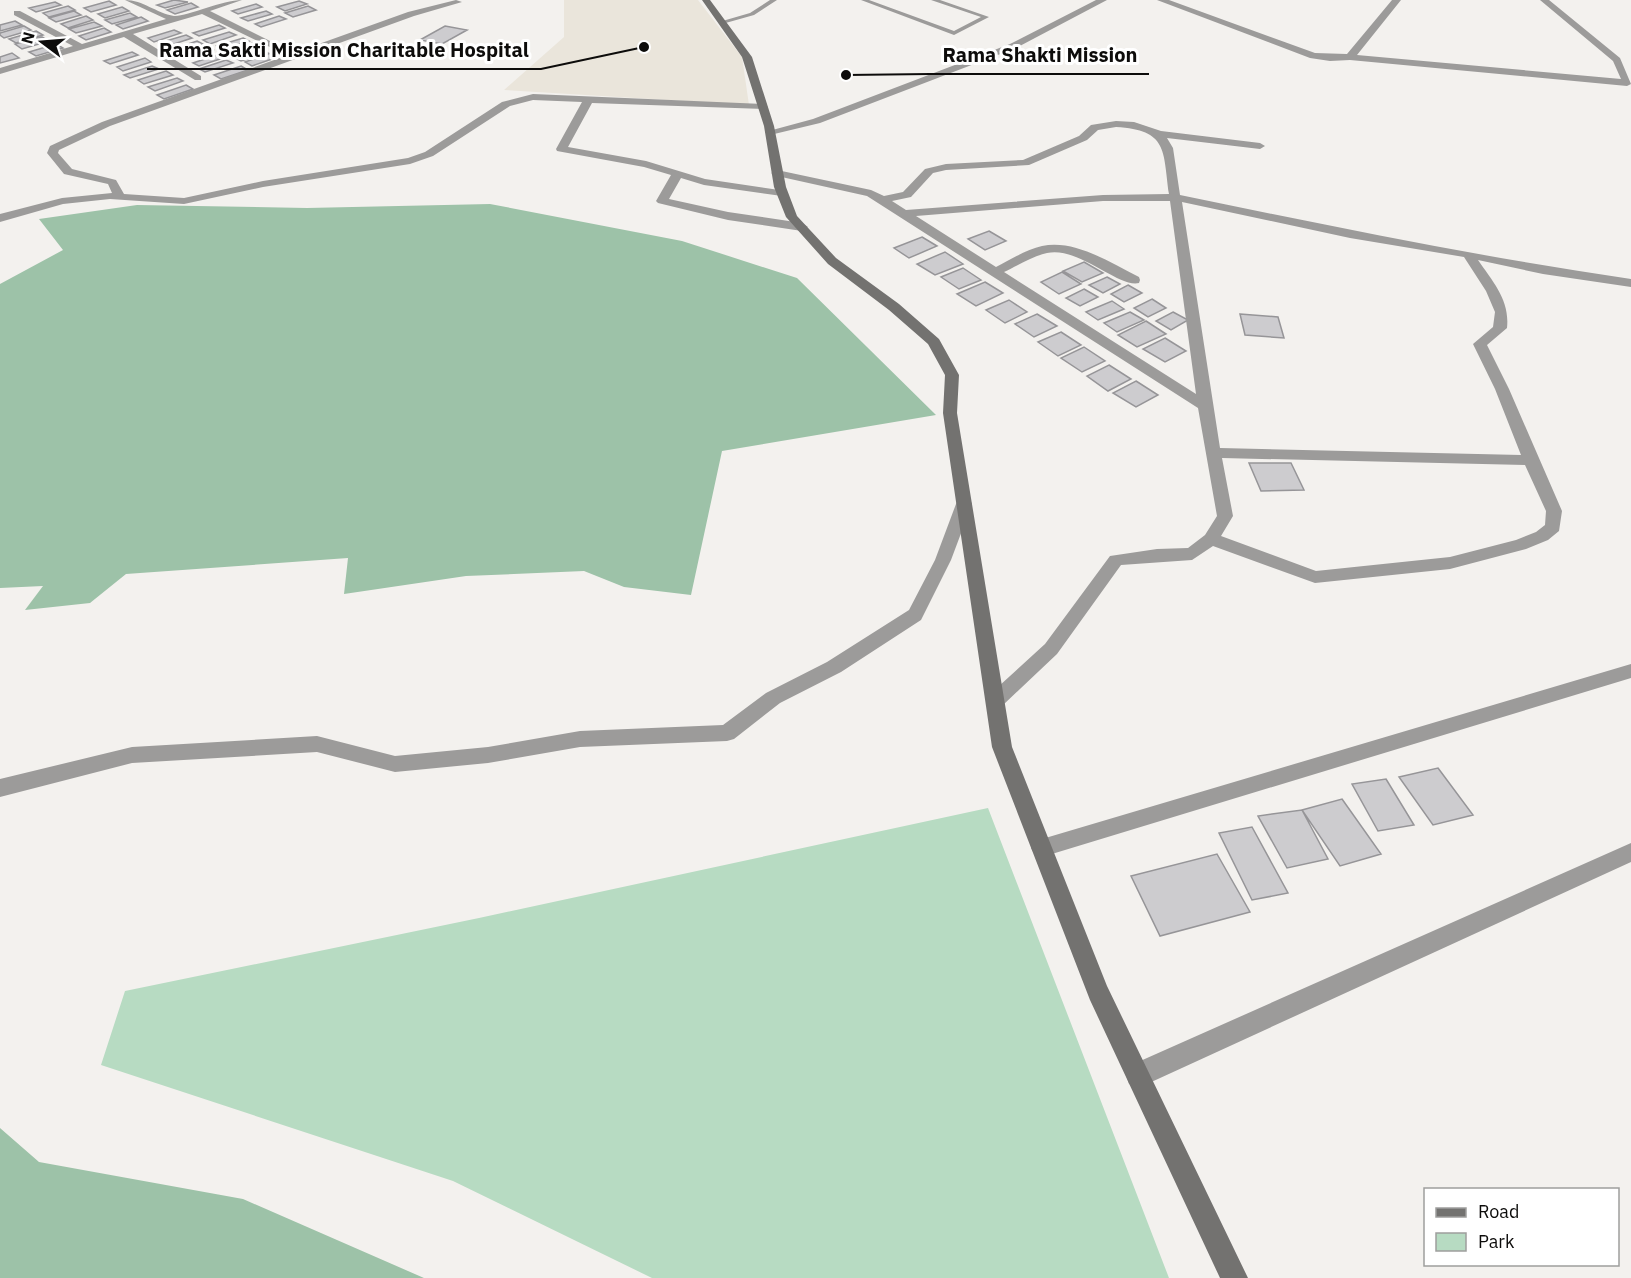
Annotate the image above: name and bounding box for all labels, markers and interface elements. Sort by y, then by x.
north arrow [12,12,72,72]
text: N [16,30,39,46]
callout: Rama Sakti Mission Charitable Hospital [147,31,541,69]
text: Rama Sakti Mission Charitable Hospital [159,36,529,63]
callout: Rama Shakti Mission [930,36,1149,74]
text: Rama Shakti Mission [943,41,1137,68]
legend [1424,1188,1619,1266]
text: Road [1478,1200,1519,1223]
text: Park [1478,1230,1515,1253]

